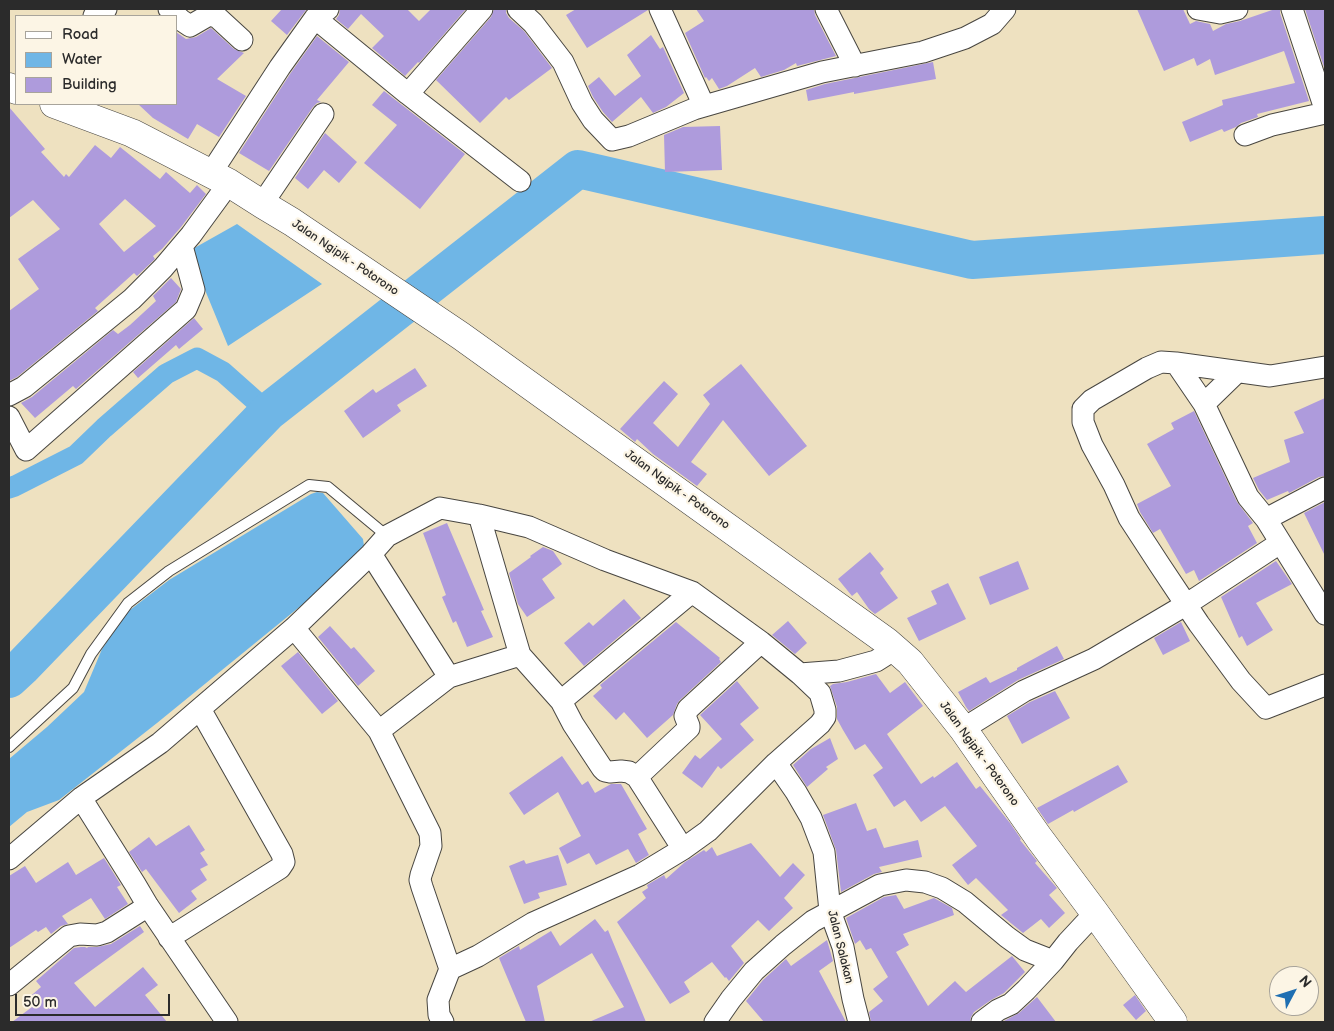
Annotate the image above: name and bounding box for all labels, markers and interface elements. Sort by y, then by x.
legend [15,15,178,105]
text: Road [62,25,98,44]
text: Water [62,50,102,69]
text: Building [62,75,117,94]
street label: Jalan Ngipik - Potorono [289,217,401,299]
street label: Jalan Ngipik - Potorono [622,447,732,533]
street label: Jalan Ngipik - Potorono [936,699,1022,809]
street label: Jalan Salakan [824,909,856,985]
north arrow [1269,966,1319,1016]
text: N [1295,972,1315,991]
scale bar [18,984,172,1016]
text: 50 m [23,993,57,1012]

